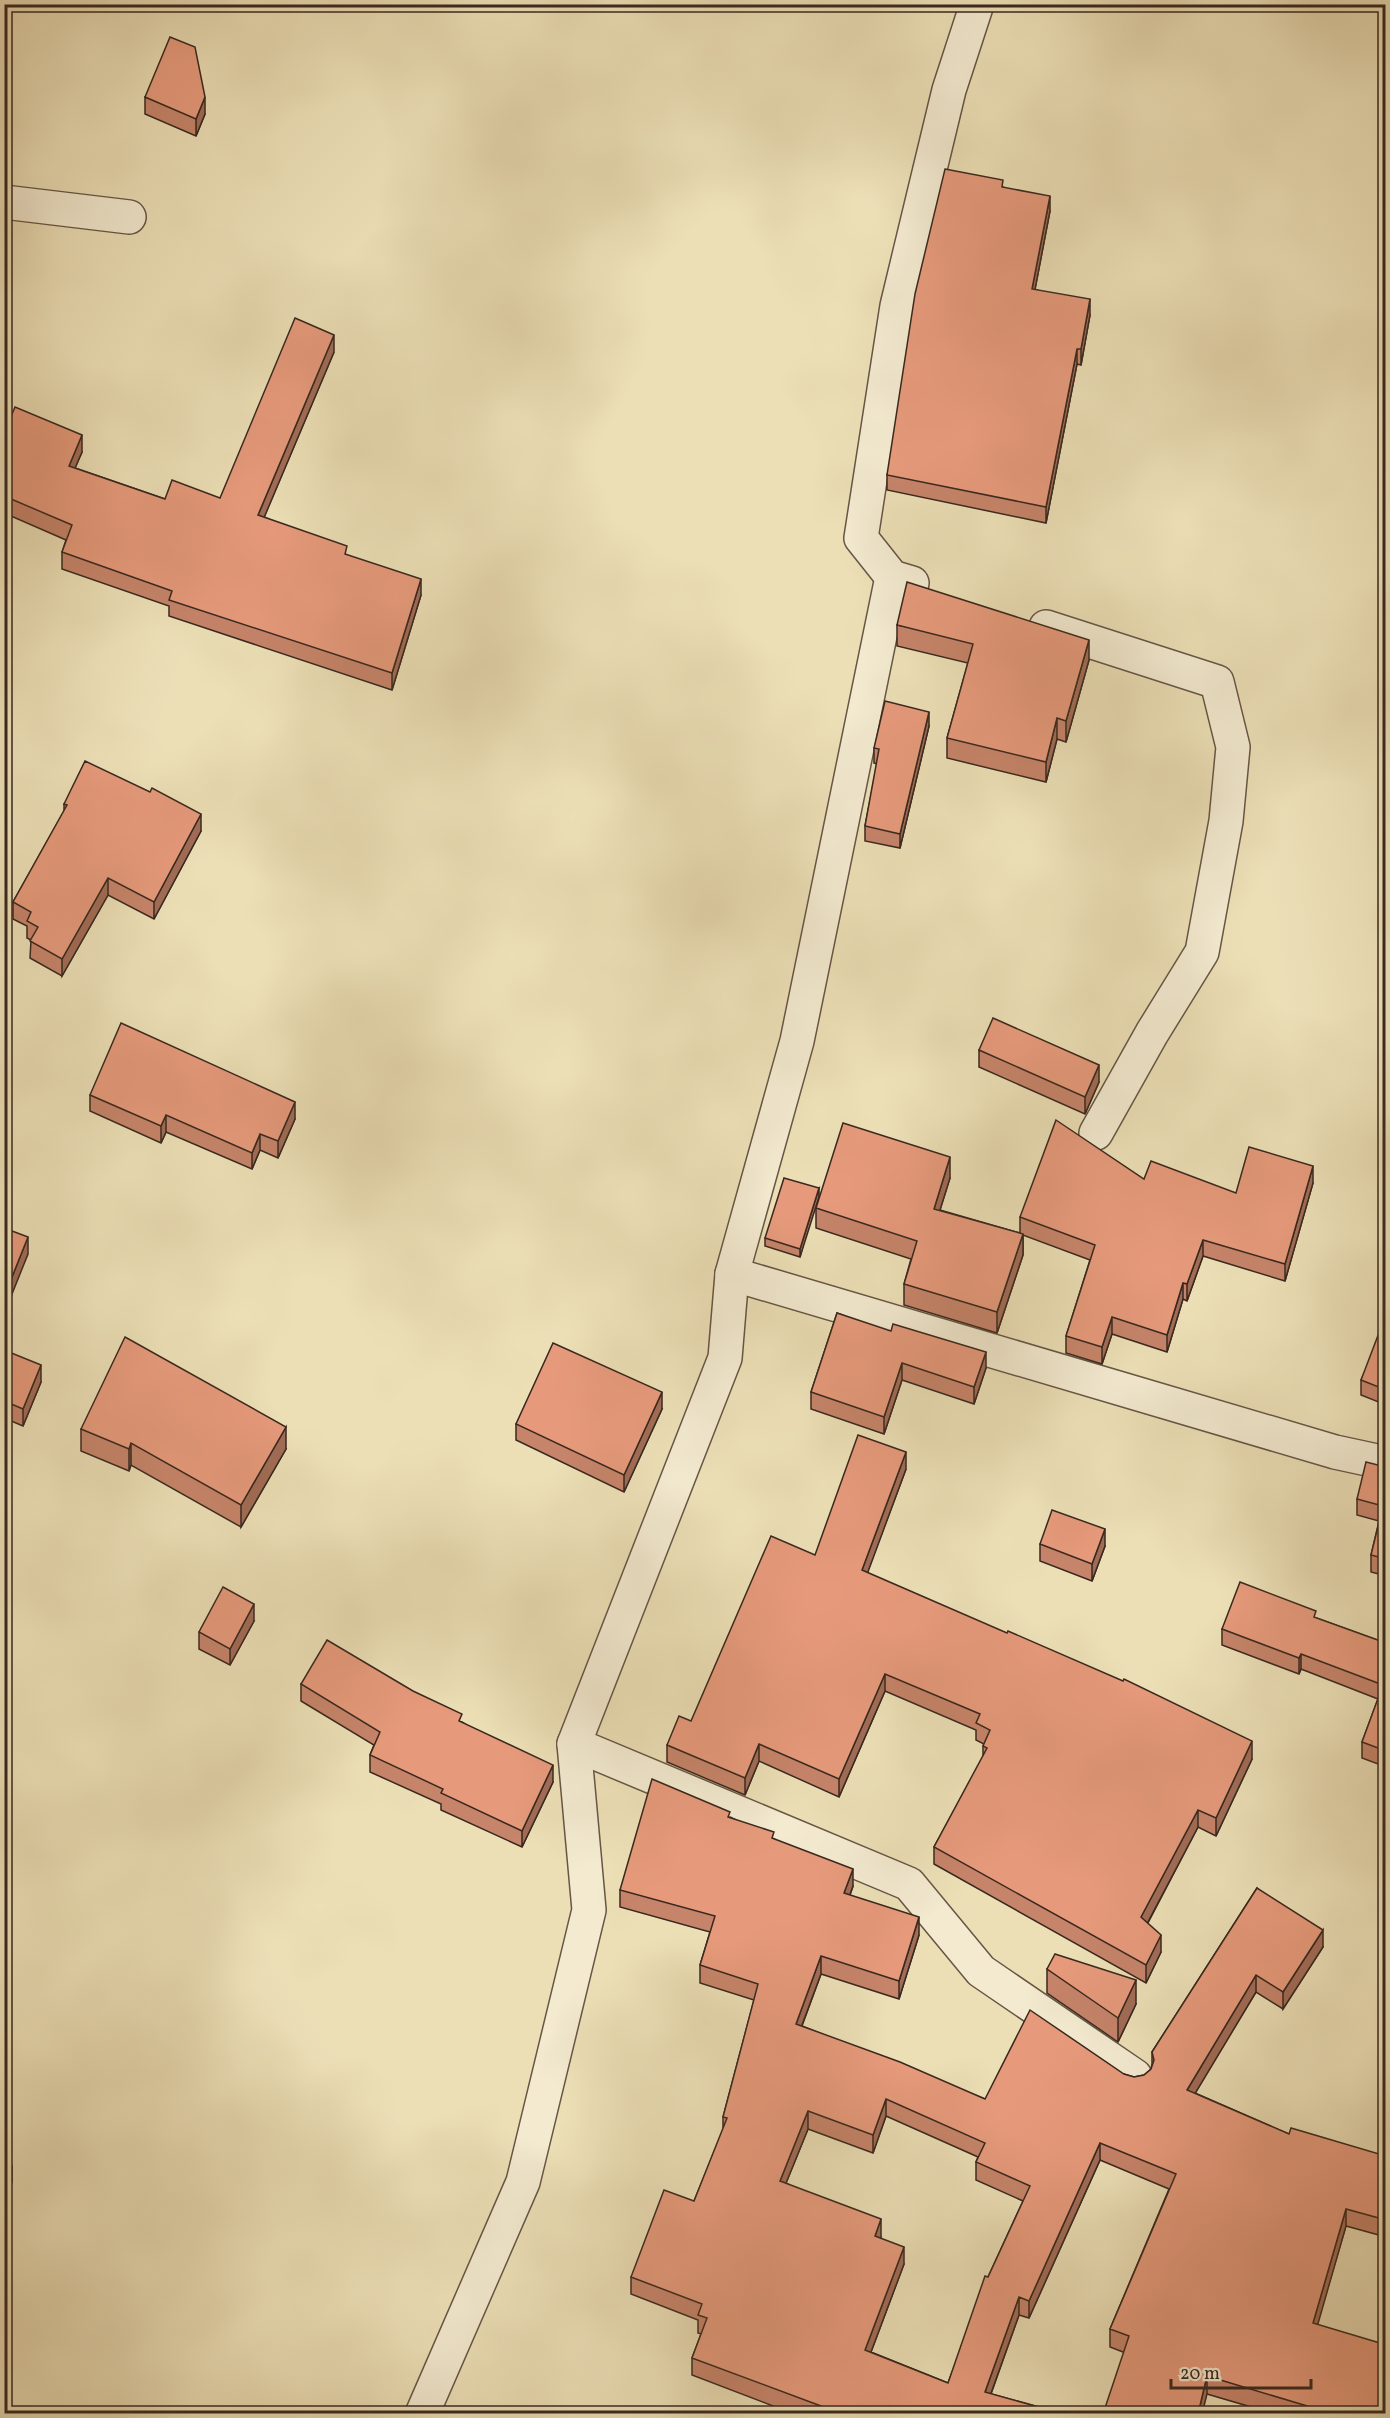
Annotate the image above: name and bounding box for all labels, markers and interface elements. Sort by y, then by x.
scale bar [1171,2352,1310,2390]
text: 20 m [1180,2362,1220,2387]

